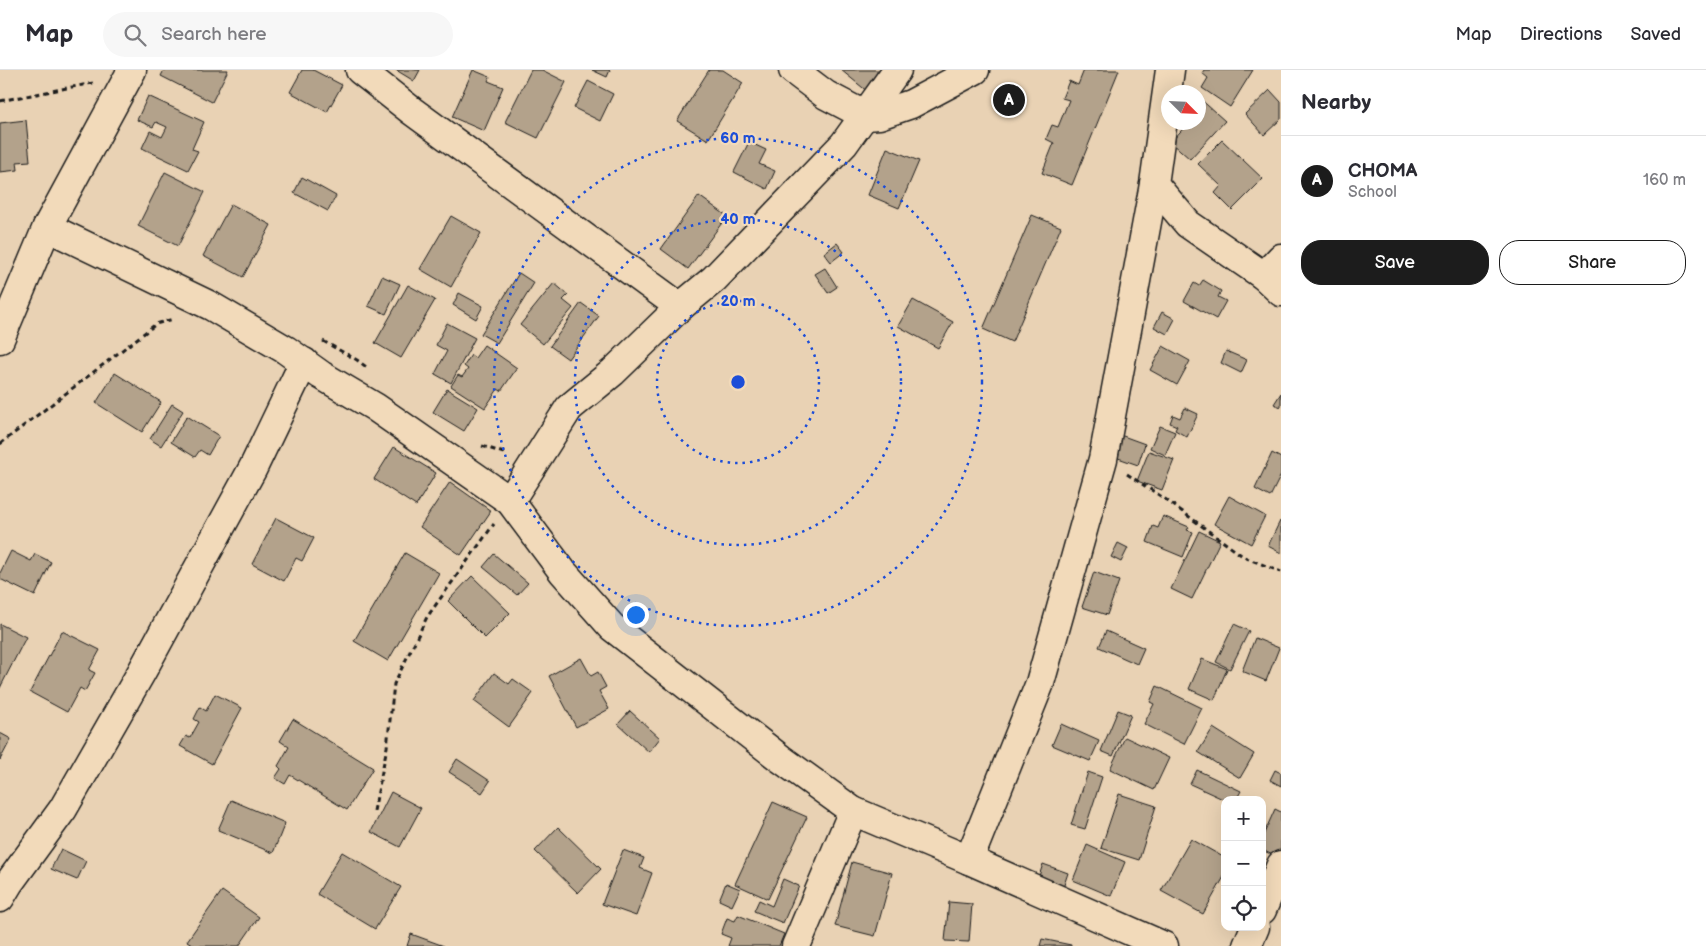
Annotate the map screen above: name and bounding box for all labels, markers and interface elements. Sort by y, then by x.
search box [103,12,453,57]
text: Map [25,20,73,49]
icon: search [121,21,149,49]
text: Search here [161,23,267,46]
text: Map [1456,24,1492,45]
text: Directions [1520,24,1602,45]
text: Saved [1630,24,1681,45]
pin: A [993,81,1025,119]
north arrow [1161,85,1206,130]
text: Nearby [1301,90,1371,115]
text: 60 m [720,129,756,148]
text: CHOMA [1348,160,1417,183]
text: A [1312,171,1322,190]
text: 160 m [1643,171,1686,190]
text: School [1348,183,1397,202]
text: 40 m [720,210,756,229]
button: Save [1301,240,1489,285]
button: Share [1499,240,1686,285]
text: 20 m [721,292,756,311]
centre of rings [729,373,747,391]
your location [623,602,649,628]
map controls [1221,796,1266,931]
button: + [1221,796,1266,841]
button: − [1221,841,1266,886]
button: locate [1221,886,1266,931]

